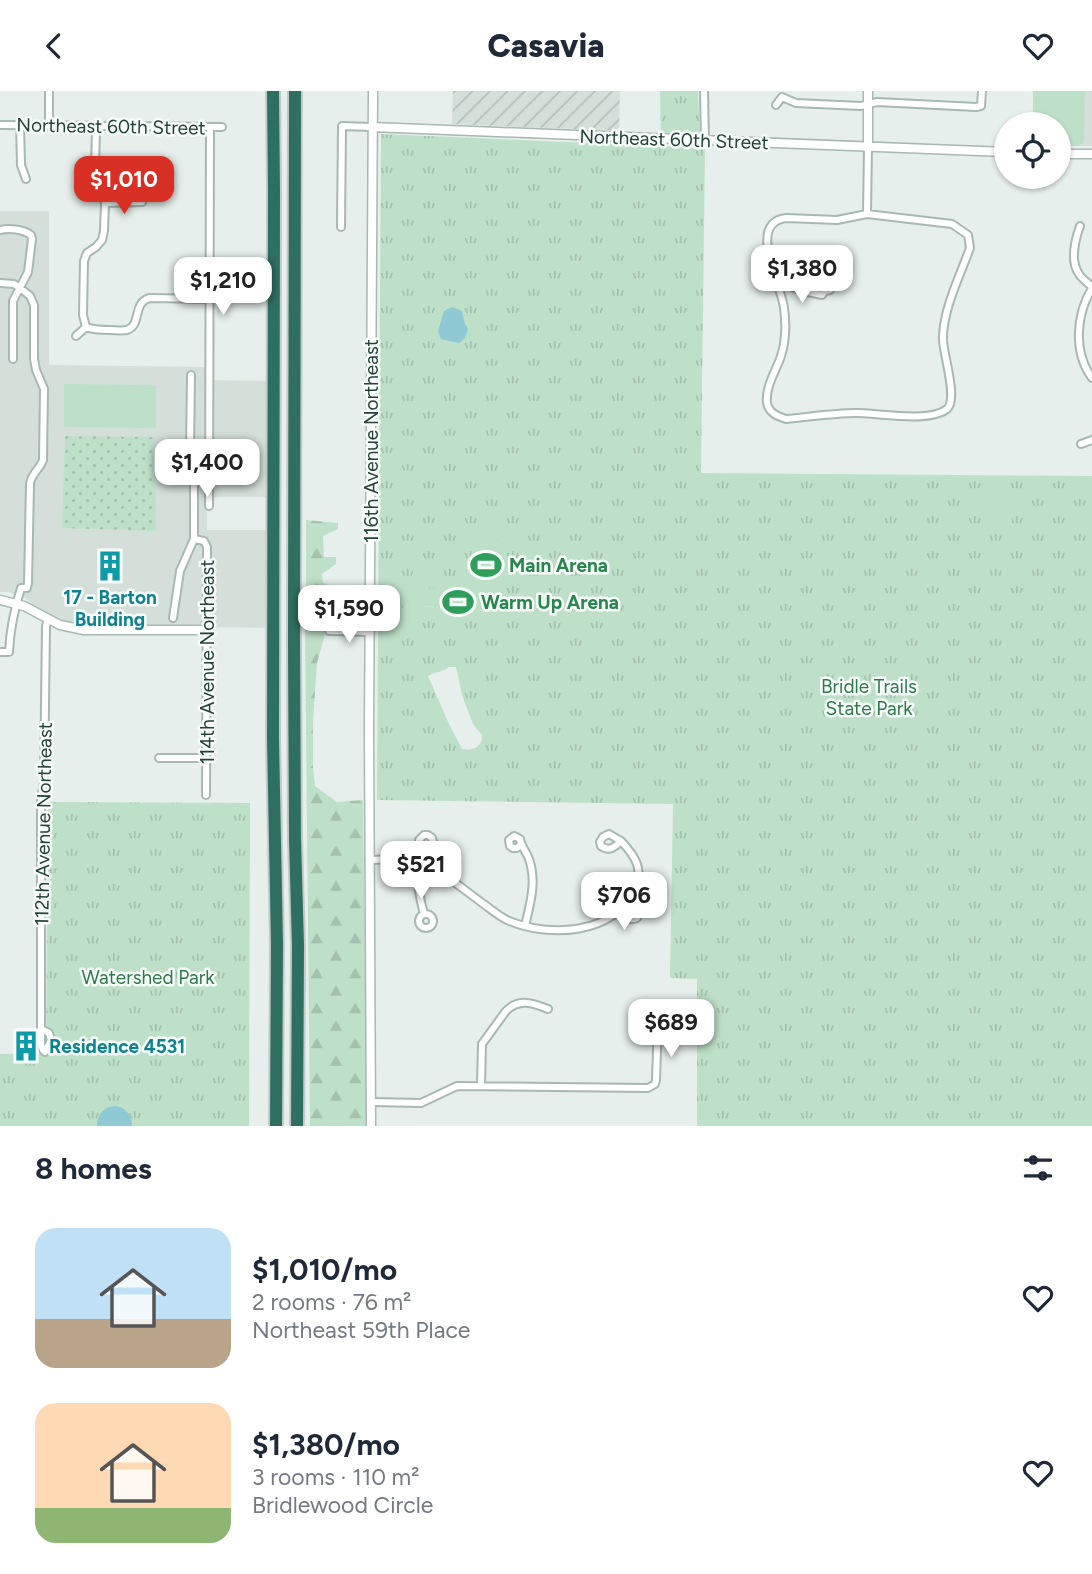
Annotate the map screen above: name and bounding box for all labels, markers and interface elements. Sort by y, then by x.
icon: back [35,27,73,65]
text: Casavia [487,27,605,65]
icon: heart [1019,27,1057,65]
map controls [994,112,1071,189]
button: locate [994,112,1071,189]
street label: Northeast 60th Street [16,113,206,140]
street label: Northeast 60th Street [579,125,769,154]
pin: $1,010 [67,157,181,216]
text: $1,010 [90,165,158,193]
pin: $1,380 [745,245,859,305]
text: $1,380 [767,254,837,282]
pin: $1,210 [166,257,280,317]
text: $1,210 [190,266,256,294]
street label: 116th Avenue Northeast [360,339,383,543]
pin: $1,400 [150,439,264,499]
text: $1,400 [171,448,243,476]
sports icon: Main Arena [469,548,503,582]
building icon: 17 - Barton Building [93,549,127,583]
place label: Main Arena [509,554,608,577]
street label: 114th Avenue Northeast [196,560,219,764]
pin: $1,590 [292,585,406,645]
sports icon: Warm Up Arena [441,585,475,619]
place label: 17 - Barton Building [63,586,157,631]
place label: Warm Up Arena [481,591,619,614]
text: $1,590 [314,594,384,622]
park label: Bridle Trails State Park [821,675,917,720]
street label: 112th Avenue Northeast [30,722,57,926]
pin: $521 [380,841,462,901]
text: $521 [396,850,446,878]
pin: $706 [583,873,665,932]
text: $706 [597,881,651,909]
park label: Watershed Park [82,966,215,989]
pin: $689 [630,999,712,1059]
text: $689 [644,1008,698,1036]
building icon: Residence 4531 [9,1029,43,1063]
place label: Residence 4531 [49,1035,185,1058]
icon: filters [1019,1149,1057,1187]
text: 8 homes [35,1150,152,1187]
text: $1,010/mo [252,1251,397,1288]
icon: home [91,1256,175,1340]
icon: heart [1019,1279,1057,1317]
text: 2 rooms · 76 m² [252,1288,411,1316]
text: Northeast 59th Place [252,1316,470,1344]
text: $1,380/mo [252,1426,400,1463]
icon: home [91,1431,175,1515]
icon: heart [1019,1454,1057,1492]
text: 3 rooms · 110 m² [252,1463,419,1491]
text: Bridlewood Circle [252,1491,433,1519]

